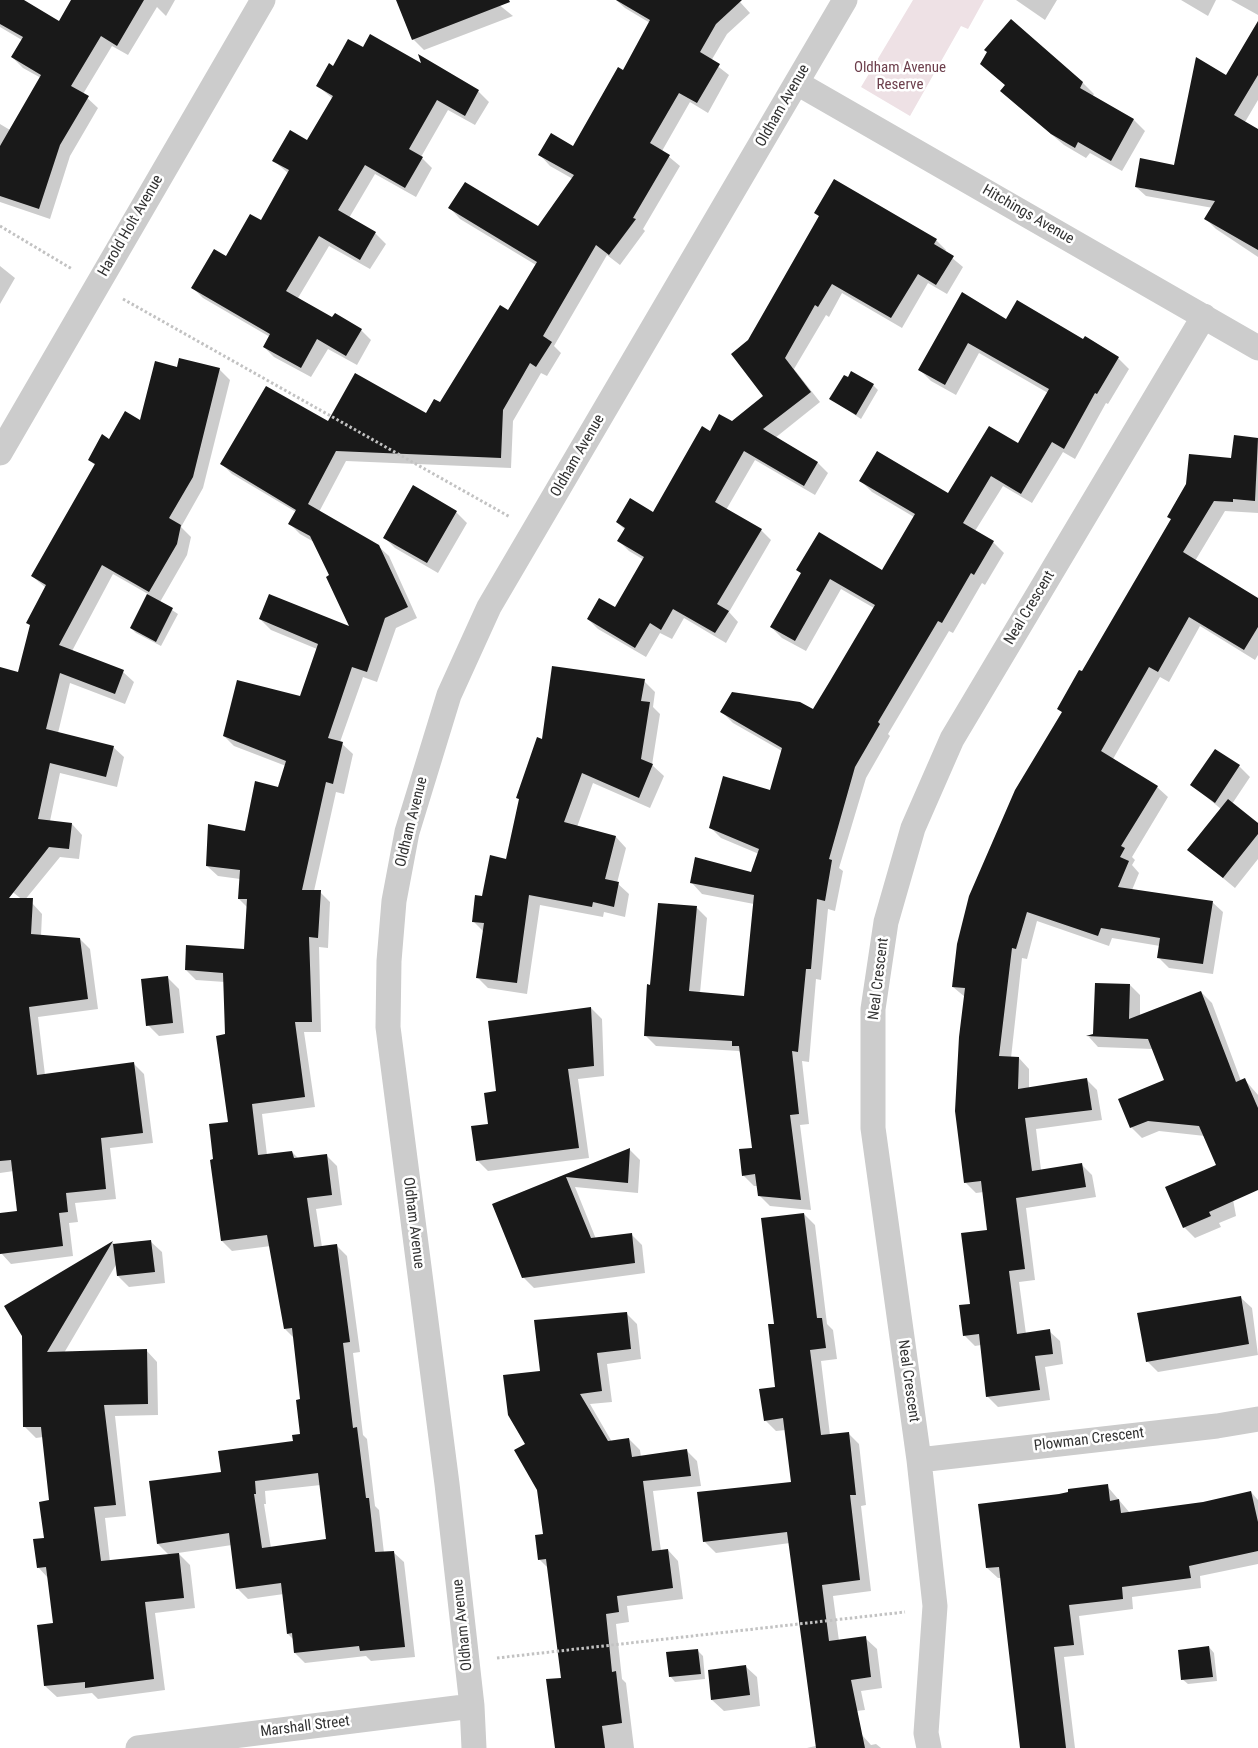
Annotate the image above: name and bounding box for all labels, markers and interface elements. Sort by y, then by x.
park label: Oldham Avenue Reserve [854,59,946,94]
street label: Oldham Avenue [752,62,814,150]
street label: Harold Holt Avenue [95,172,167,280]
street label: Hitchings Avenue [979,181,1077,249]
street label: Oldham Avenue [547,412,609,500]
street label: Neal Crescent [1001,568,1059,648]
street label: Oldham Avenue [392,775,432,869]
street label: Neal Crescent [865,937,893,1021]
street label: Oldham Avenue [398,1176,428,1270]
street label: Neal Crescent [893,1339,923,1423]
street label: Plowman Crescent [1033,1424,1145,1456]
street label: Oldham Avenue [449,1578,477,1672]
street label: Marshall Street [259,1713,351,1741]

